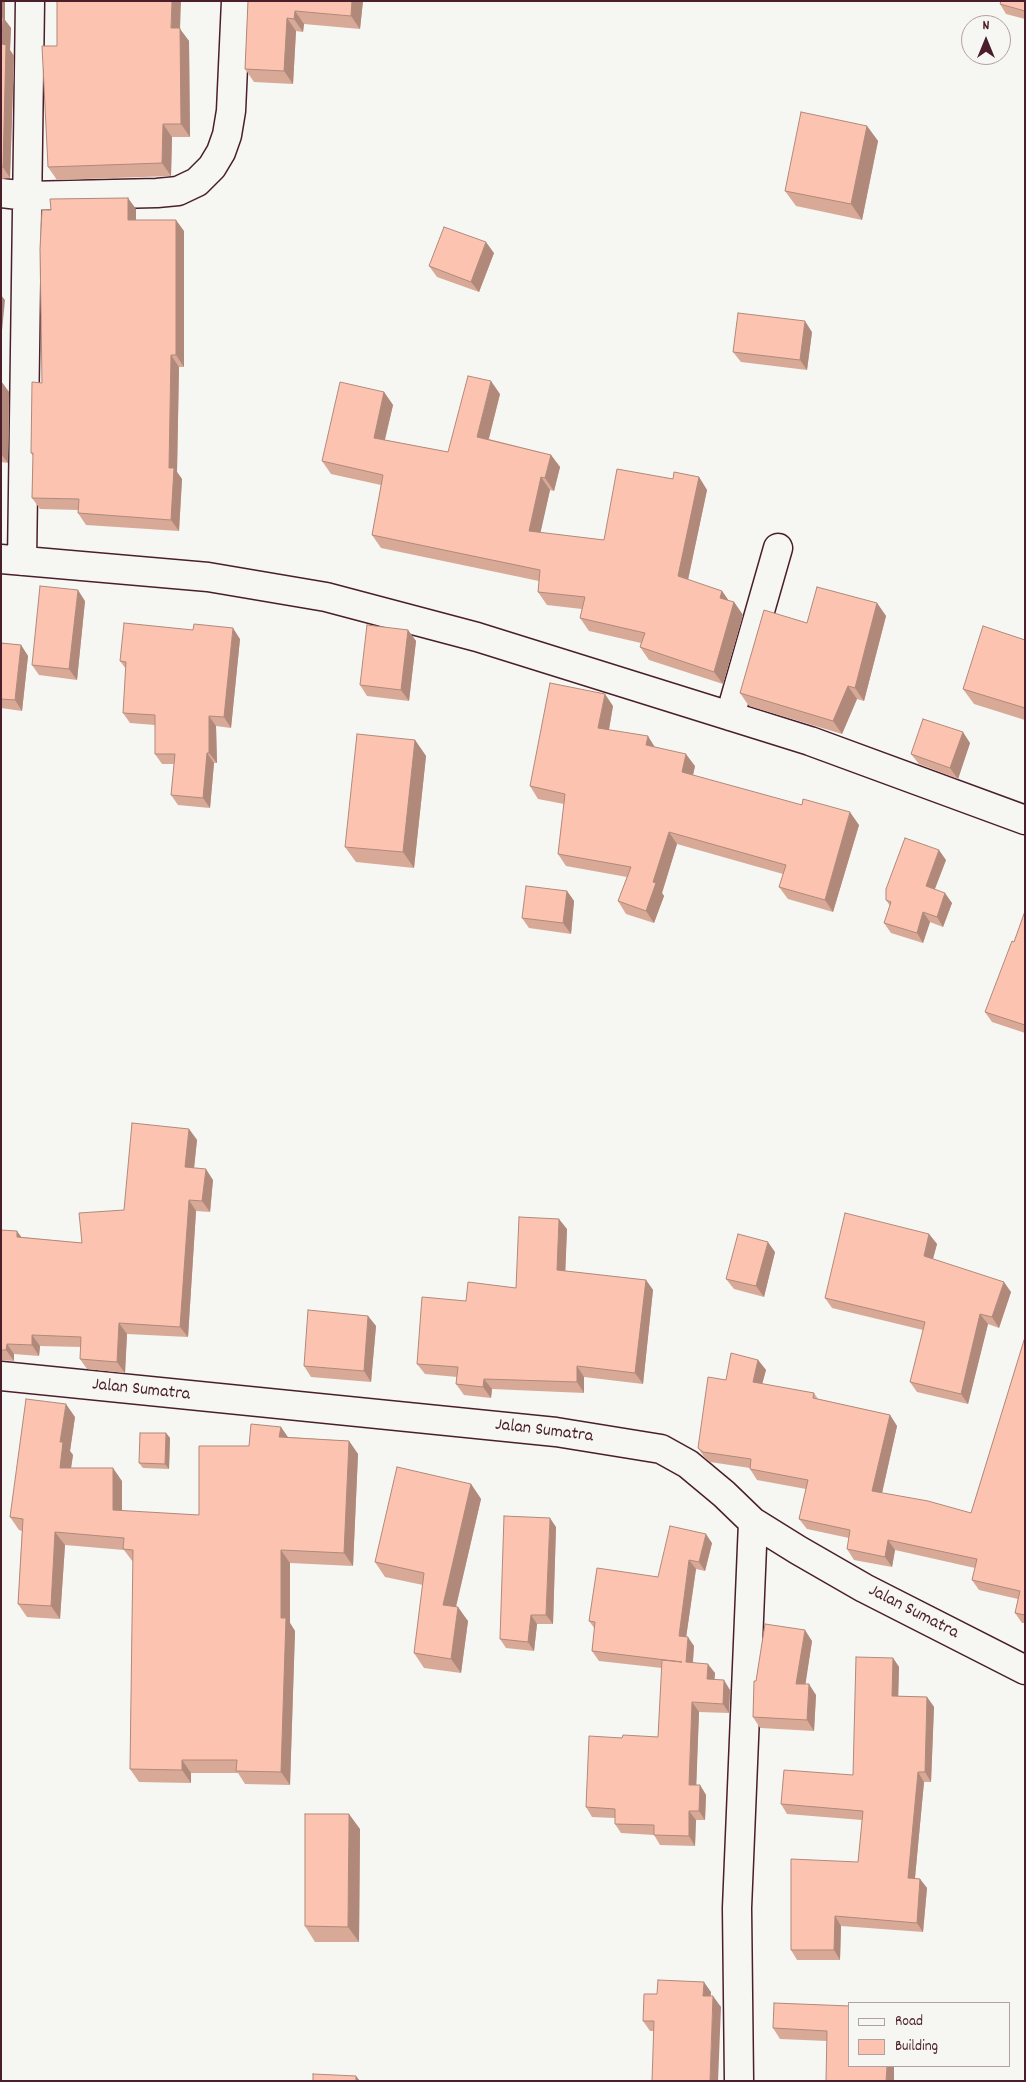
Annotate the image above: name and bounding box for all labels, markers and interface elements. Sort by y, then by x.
north arrow [961,15,1011,65]
text: N [983,16,989,36]
street label: Jalan Sumatra [91,1375,191,1407]
street label: Jalan Sumatra [494,1415,594,1449]
street label: Jalan Sumatra [864,1581,962,1645]
legend [848,2002,1011,2067]
text: Road [895,2011,923,2033]
text: Building [895,2036,938,2058]

